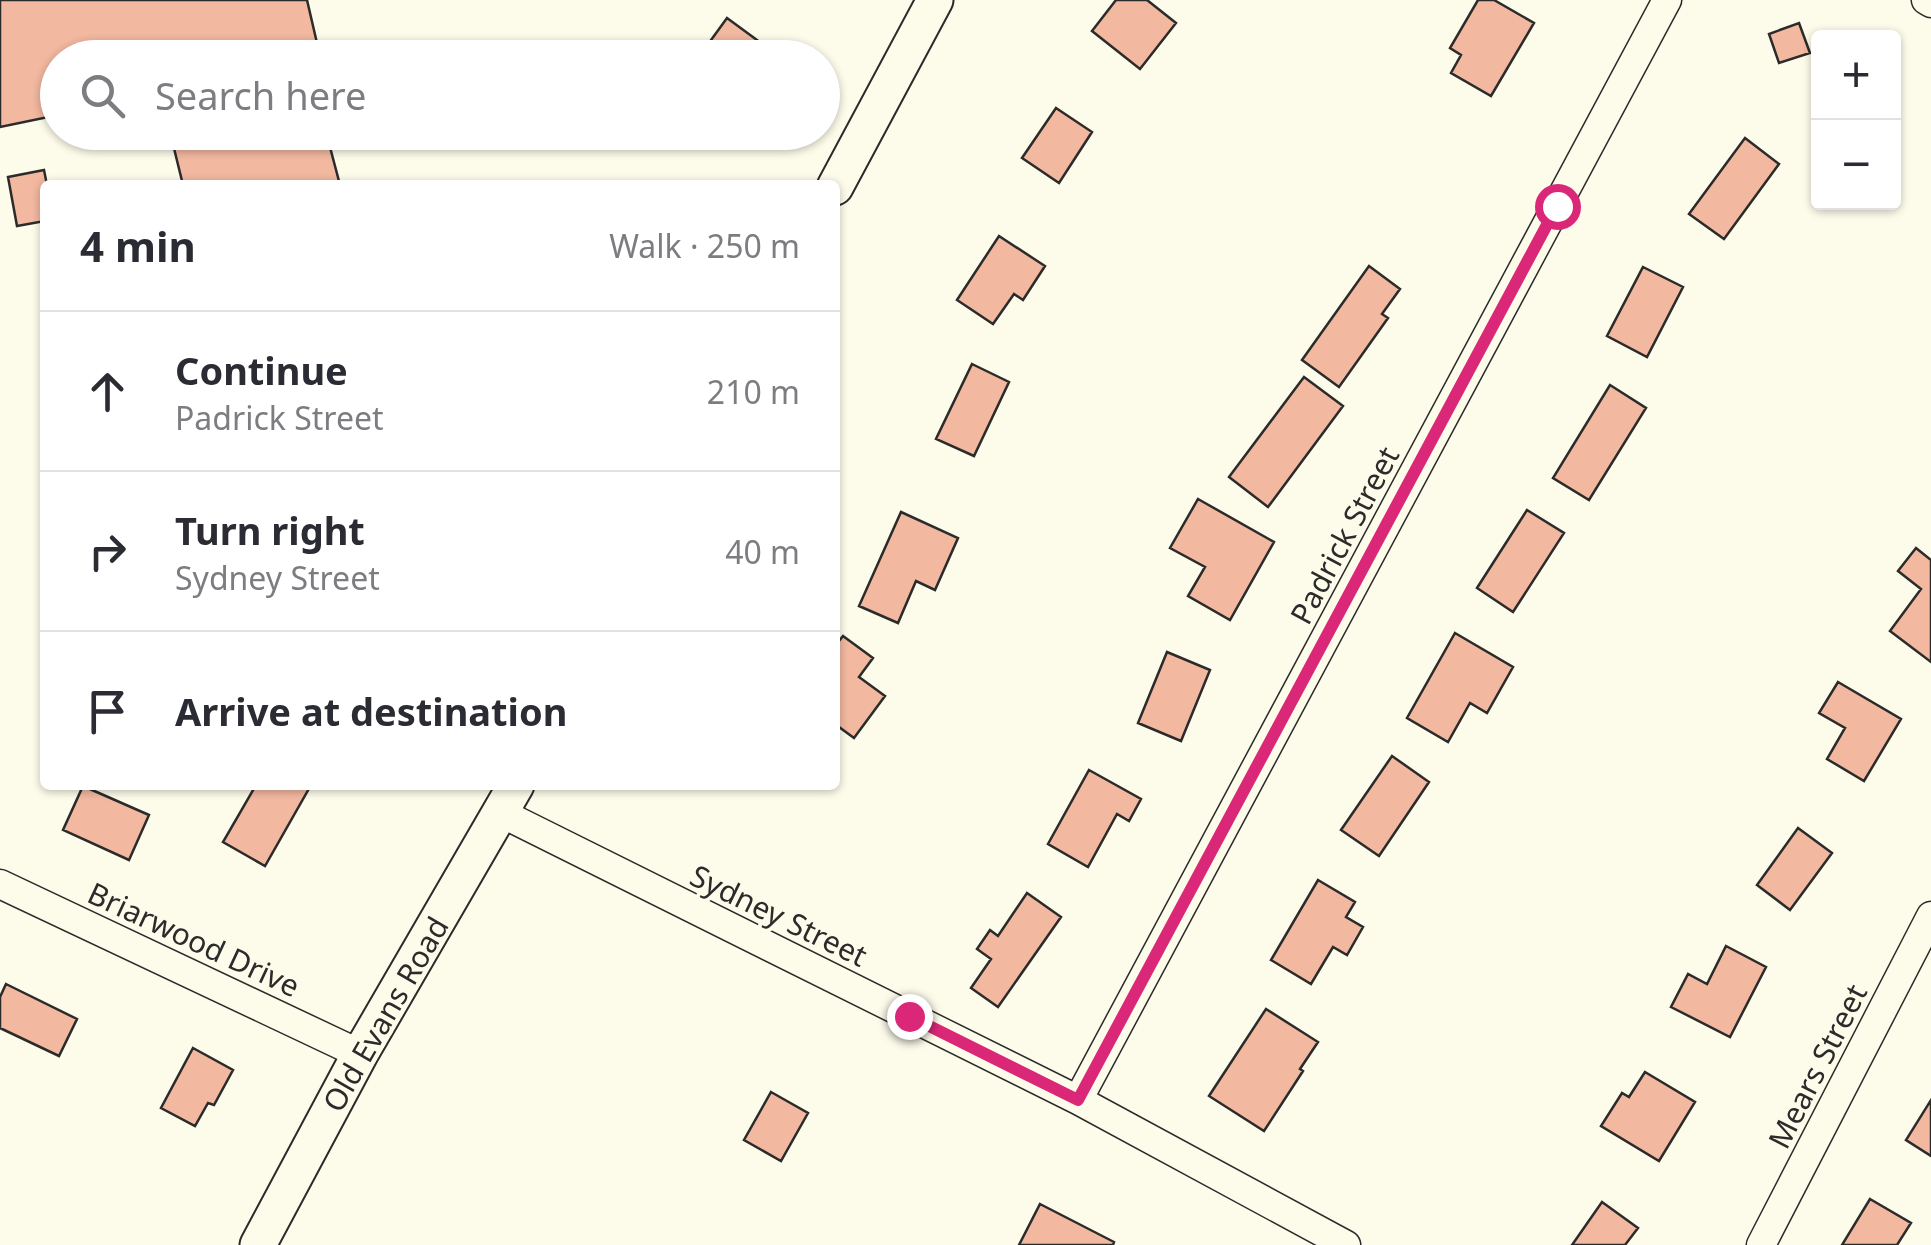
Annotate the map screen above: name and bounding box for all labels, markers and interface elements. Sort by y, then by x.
map controls [1811,30,1901,210]
button: + [1811,30,1901,120]
search box [40,40,840,150]
icon: search [75,68,130,123]
text: Search here [155,69,366,121]
button: − [1811,120,1901,210]
route start [1535,184,1581,230]
text: 4 min [80,217,196,274]
text: Walk · 250 m [609,224,800,267]
text: Continue [175,344,348,396]
icon: ahead [80,364,135,419]
text: 210 m [707,370,800,413]
text: Padrick Street [175,396,384,439]
street label: Padrick Street [1280,439,1408,631]
text: Turn right [175,504,365,556]
icon: right [80,524,135,579]
text: 40 m [725,530,800,573]
text: Sydney Street [175,556,380,599]
icon: arrive [80,684,135,739]
text: Arrive at destination [175,685,567,737]
street label: Sydney Street [684,855,874,976]
street label: Briarwood Drive [81,872,307,1006]
street label: Old Evans Road [313,909,457,1119]
street label: Mears Street [1758,977,1876,1155]
route end [887,994,933,1040]

